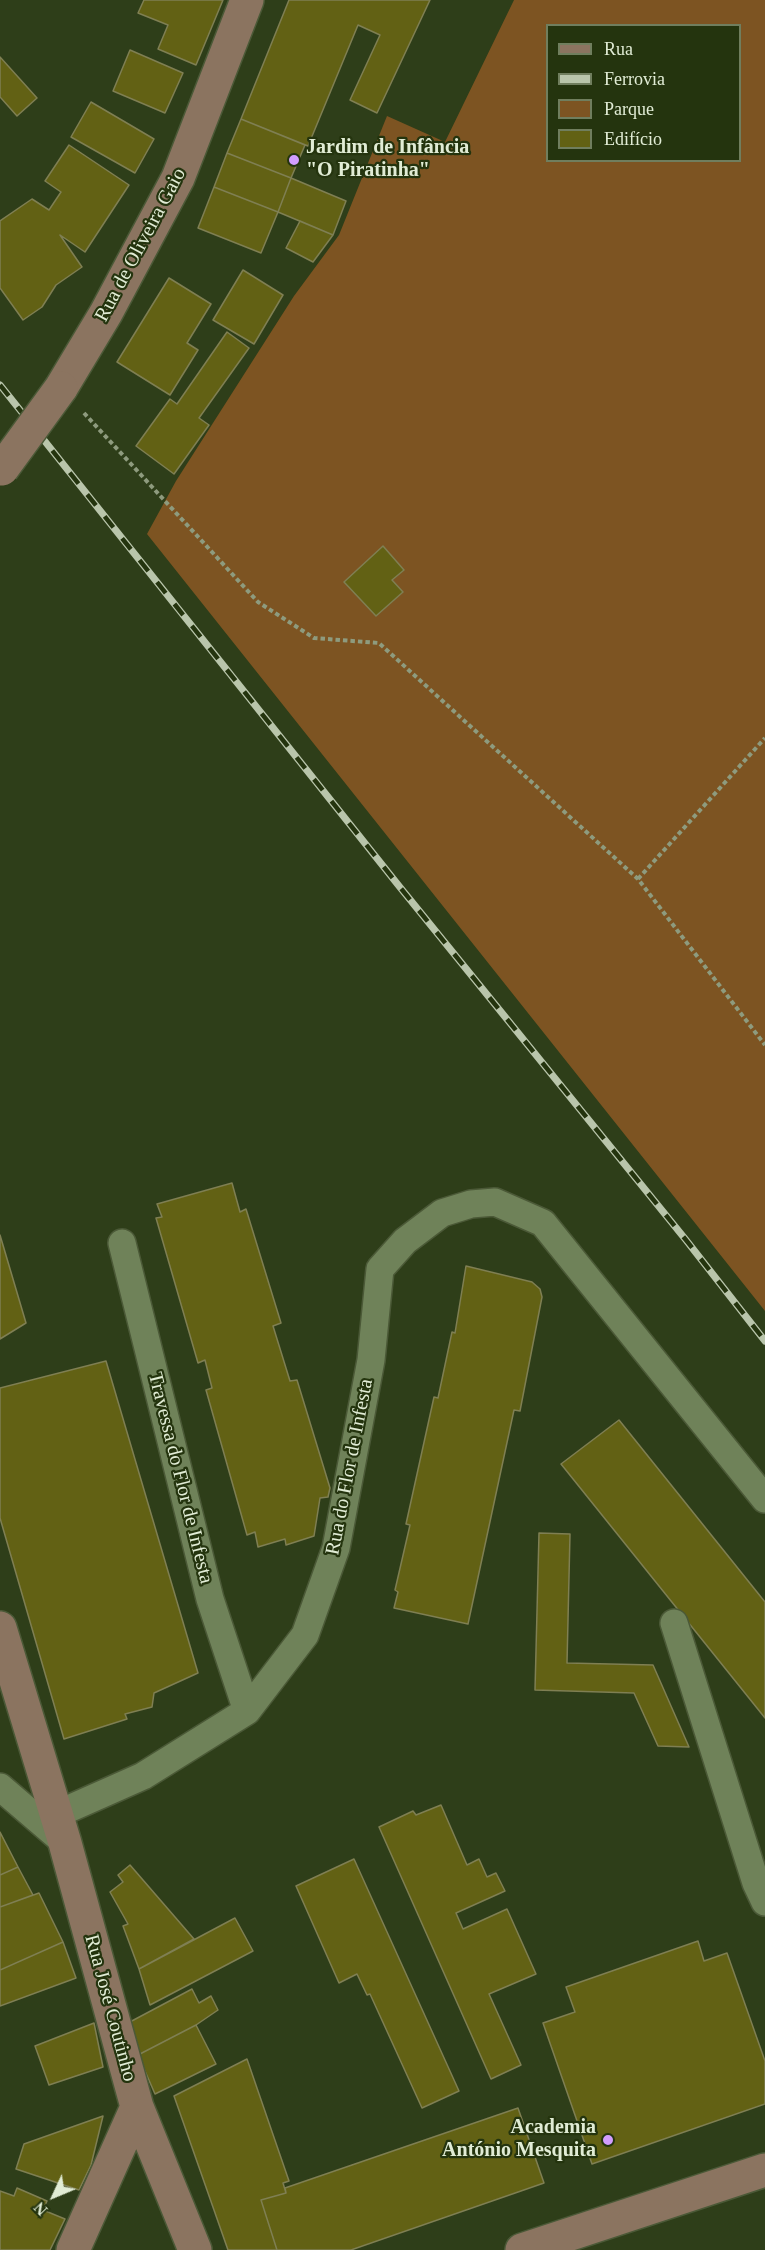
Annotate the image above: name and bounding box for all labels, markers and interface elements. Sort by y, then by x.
legend [546,24,741,162]
text: Rua [604,39,633,59]
text: Ferrovia [604,69,665,89]
text: Parque [604,99,654,119]
text: Edifício [604,129,662,149]
place label: Jardim de Infância "O Piratinha" [306,136,469,183]
marker: Jardim de Infância "O Piratinha" [287,153,301,167]
street label: Rua de Oliveira Gaio [90,164,192,326]
street label: Travessa do Flor de Infesta [142,1370,218,1586]
street label: Rua do Flor de Infesta [321,1377,379,1557]
street label: Rua José Coutinho [79,1932,141,2084]
place label: Academia António Mesquita [442,2116,596,2163]
marker: Academia António Mesquita [601,2133,615,2147]
north arrow [24,2166,84,2226]
text: N [31,2199,51,2219]

